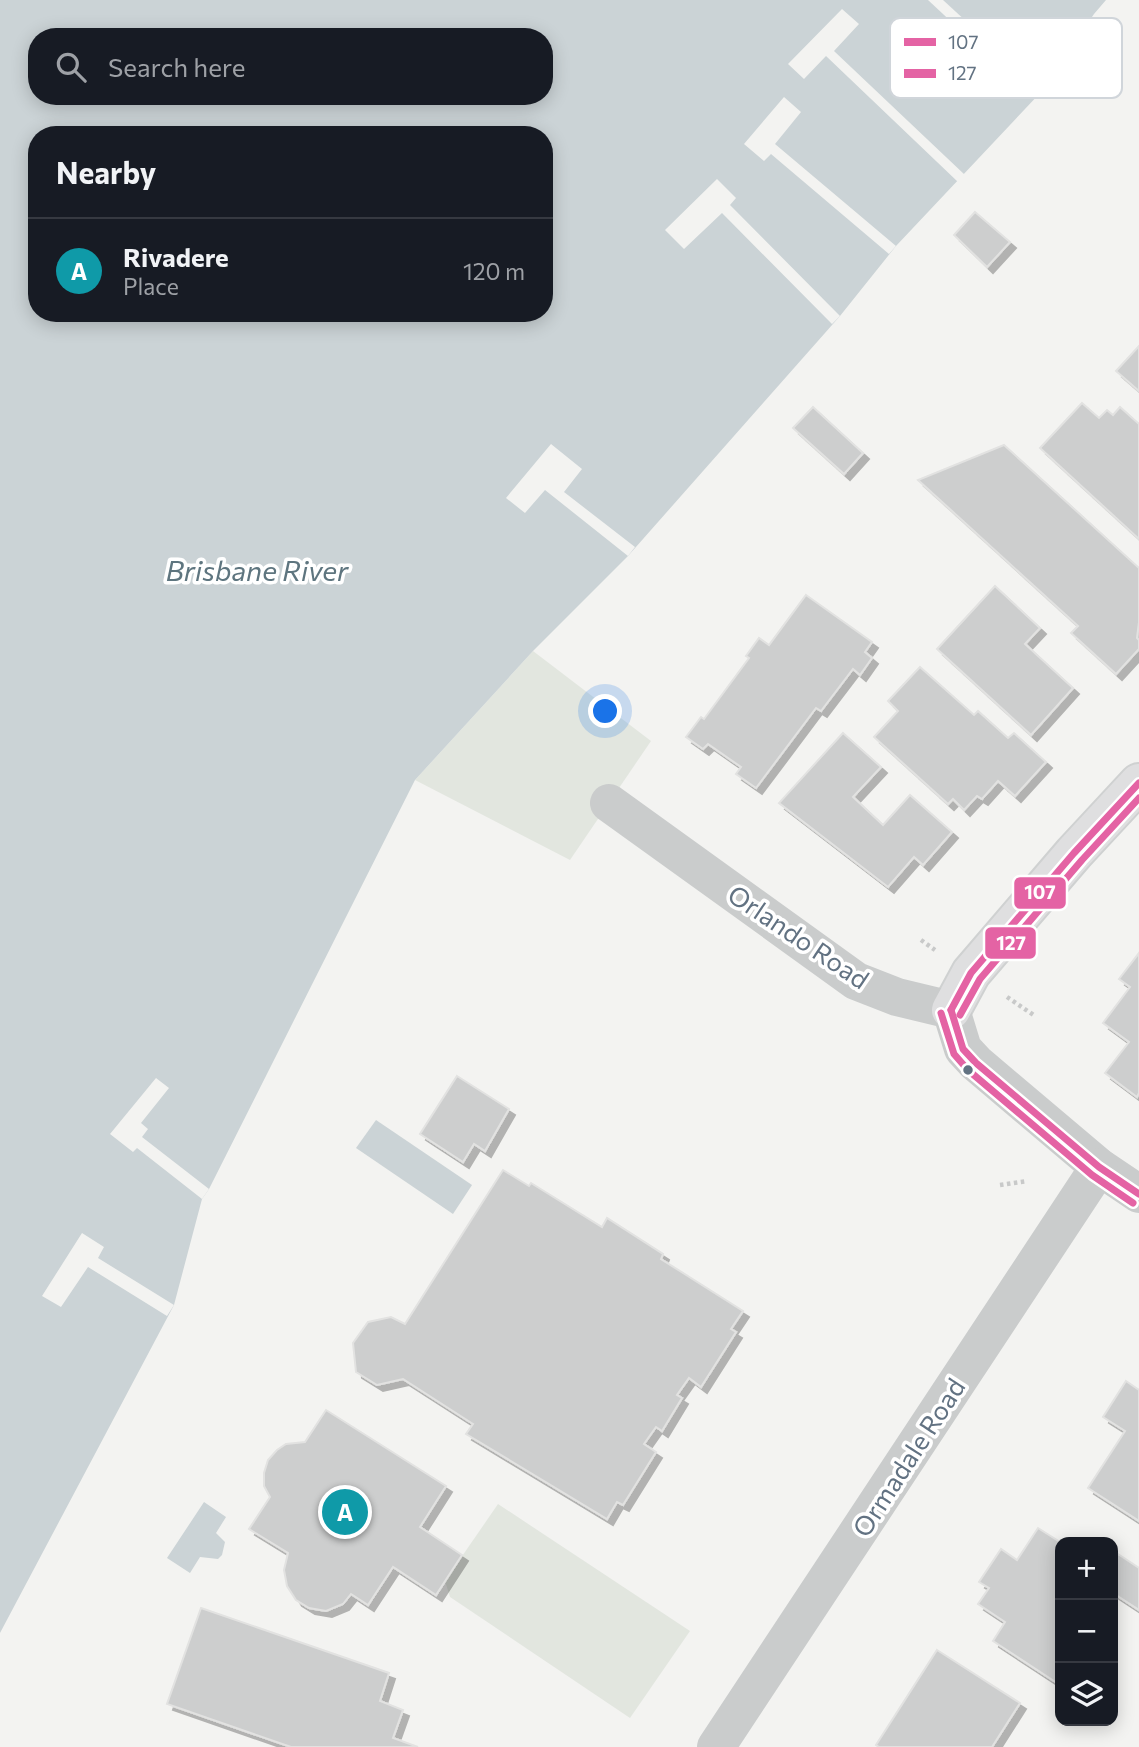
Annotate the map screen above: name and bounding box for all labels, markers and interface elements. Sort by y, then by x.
legend [890,18,1122,98]
search box [28,28,553,105]
text: 107 [948,30,978,53]
icon: search [52,48,90,86]
text: Search here [108,51,246,82]
text: 127 [948,61,977,84]
text: Nearby [56,153,156,190]
text: Rivadere [123,241,229,272]
text: A [71,257,87,285]
text: 120 m [463,257,525,285]
text: Place [123,272,179,300]
water label: Brisbane River [166,553,349,587]
your location [588,694,622,728]
line badge: 107 [1013,876,1067,910]
street label: Orlando Road [723,878,875,994]
text: 107 [1024,880,1056,903]
line badge: 127 [984,926,1037,960]
text: 127 [996,931,1026,954]
unlabelled marker [961,1063,975,1077]
street label: Ormadale Road [845,1372,971,1542]
pin: A [322,1486,368,1538]
map controls [1055,1537,1118,1726]
button: + [1055,1537,1118,1600]
button: − [1055,1600,1118,1663]
button: layers [1055,1663,1118,1726]

